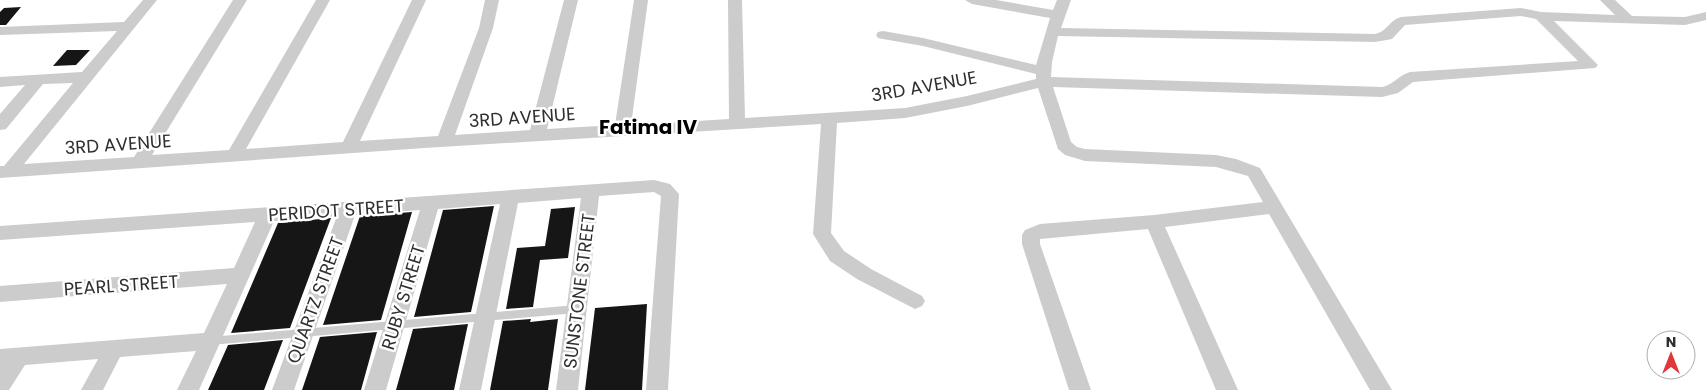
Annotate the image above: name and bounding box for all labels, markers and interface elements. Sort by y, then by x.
street label: 3RD AVENUE [869,64,979,108]
street label: 3RD AVENUE [468,101,576,133]
district label: Fatima IV [599,113,697,141]
street label: 3RD AVENUE [64,128,172,160]
street label: PERIDOT STREET [267,193,405,227]
street label: SUNSTONE STREET [557,212,601,370]
street label: QUARTZ STREET [280,233,350,367]
street label: RUBY STREET [375,241,431,353]
street label: PEARL STREET [63,269,179,301]
north arrow [1646,330,1696,380]
text: N [1666,332,1676,352]

